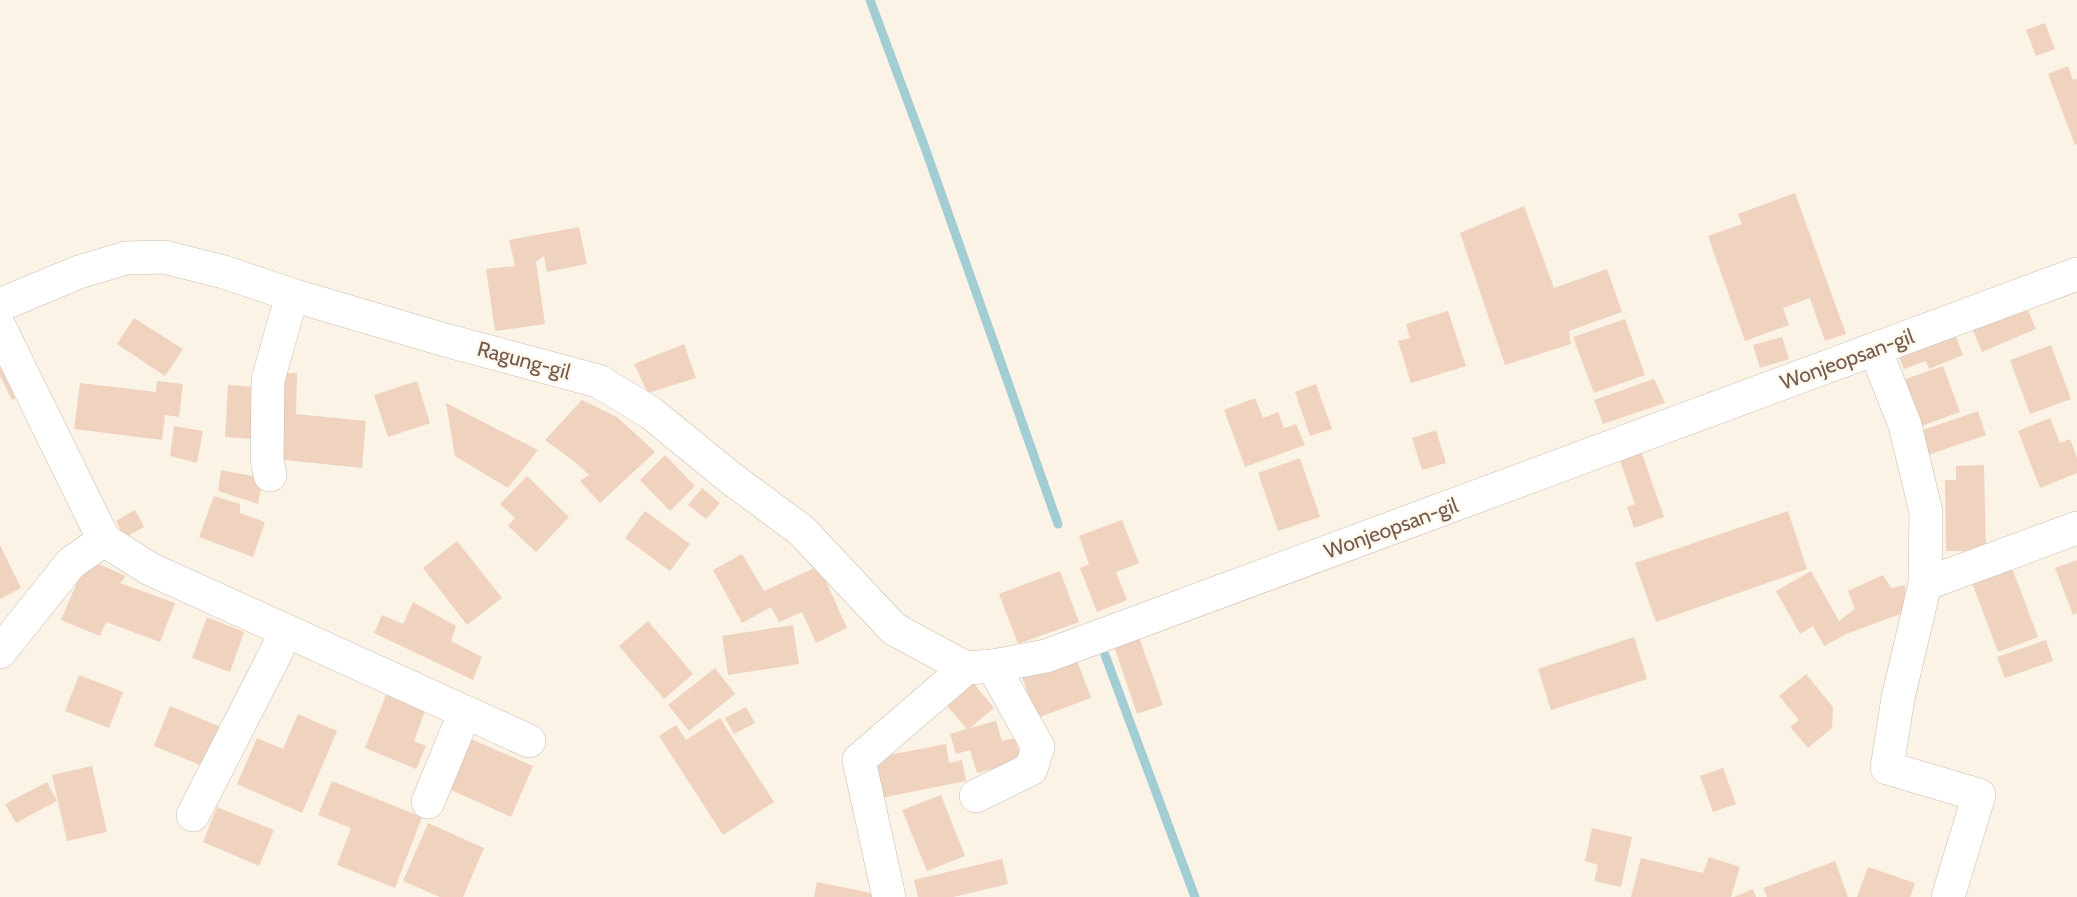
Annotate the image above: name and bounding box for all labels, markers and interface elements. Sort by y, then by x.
street label: Wonjeopsan-gil [1777,323,1918,396]
street label: Ragung-gil [475,336,573,384]
street label: Wonjeopsan-gil [1321,492,1462,565]

